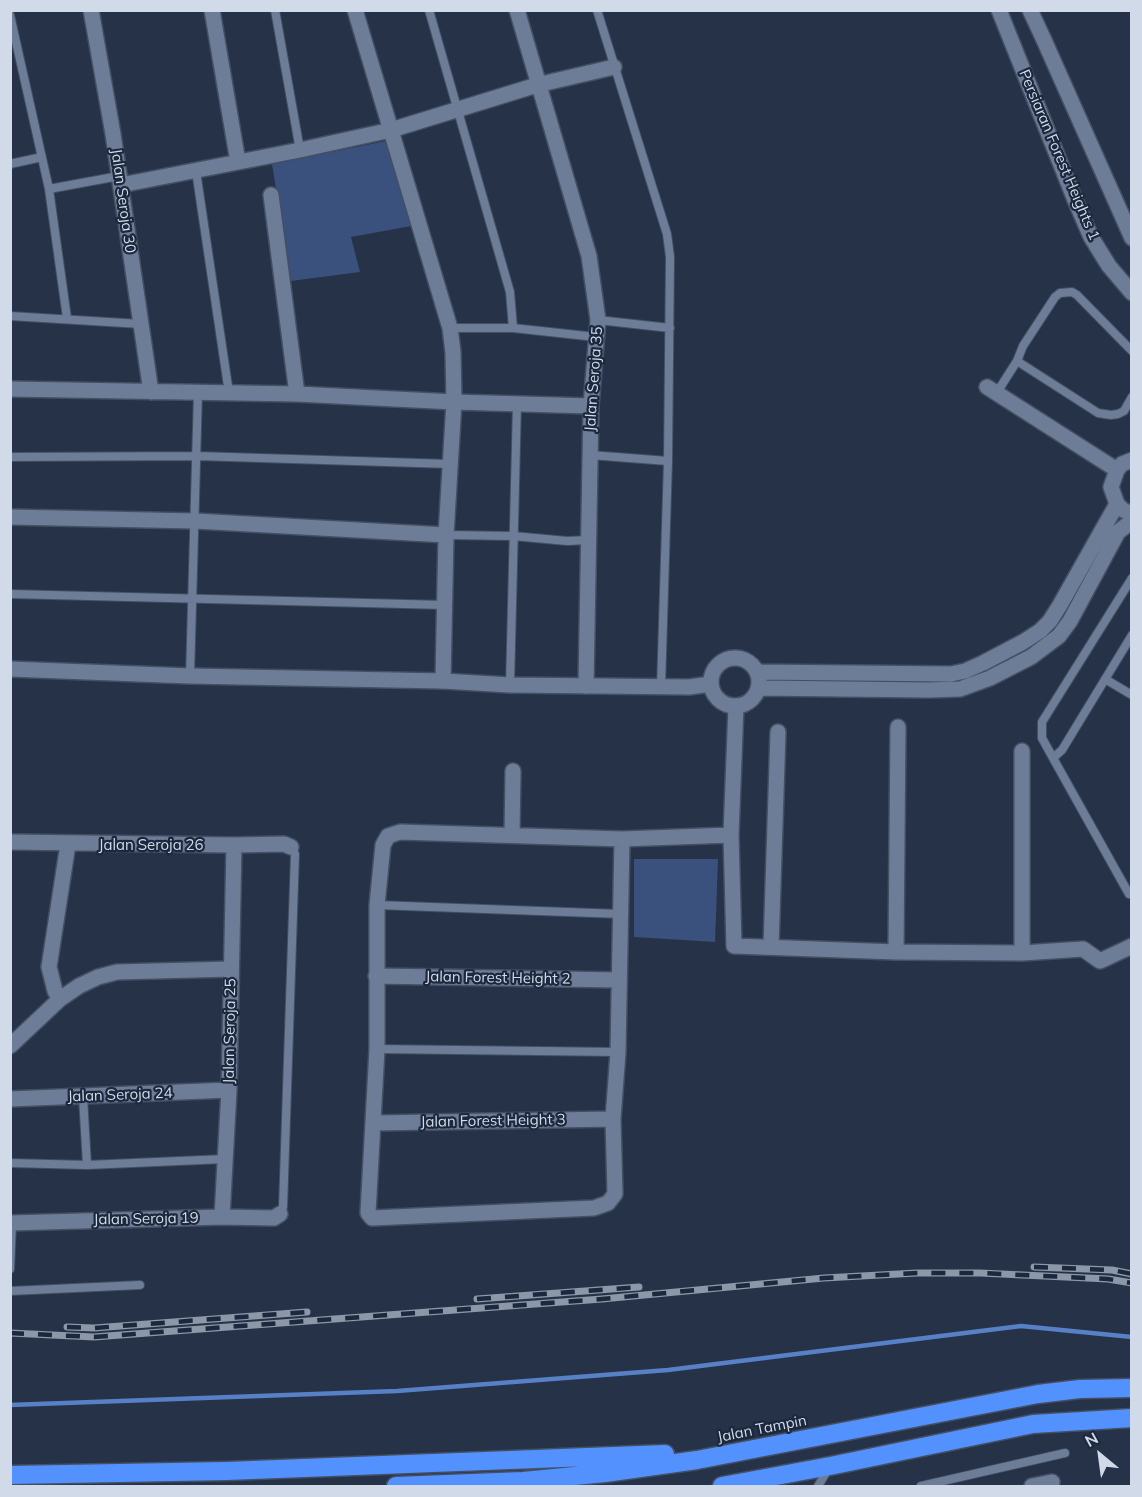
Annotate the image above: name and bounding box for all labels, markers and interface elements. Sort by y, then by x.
street label: Persiaran Forest Heights 1 [1015,67,1103,243]
street label: Jalan Seroja 30 [107,148,139,254]
street label: Jalan Seroja 35 [581,326,607,432]
street label: Jalan Seroja 26 [98,836,204,854]
street label: Jalan Forest Height 2 [425,968,571,988]
street label: Jalan Seroja 25 [220,978,240,1084]
street label: Jalan Seroja 24 [67,1084,173,1106]
street label: Jalan Forest Height 3 [420,1111,566,1131]
street label: Jalan Seroja 19 [93,1209,199,1229]
street label: Jalan Tampin [716,1412,808,1446]
north arrow [1070,1425,1130,1485]
text: N [1081,1428,1101,1451]

